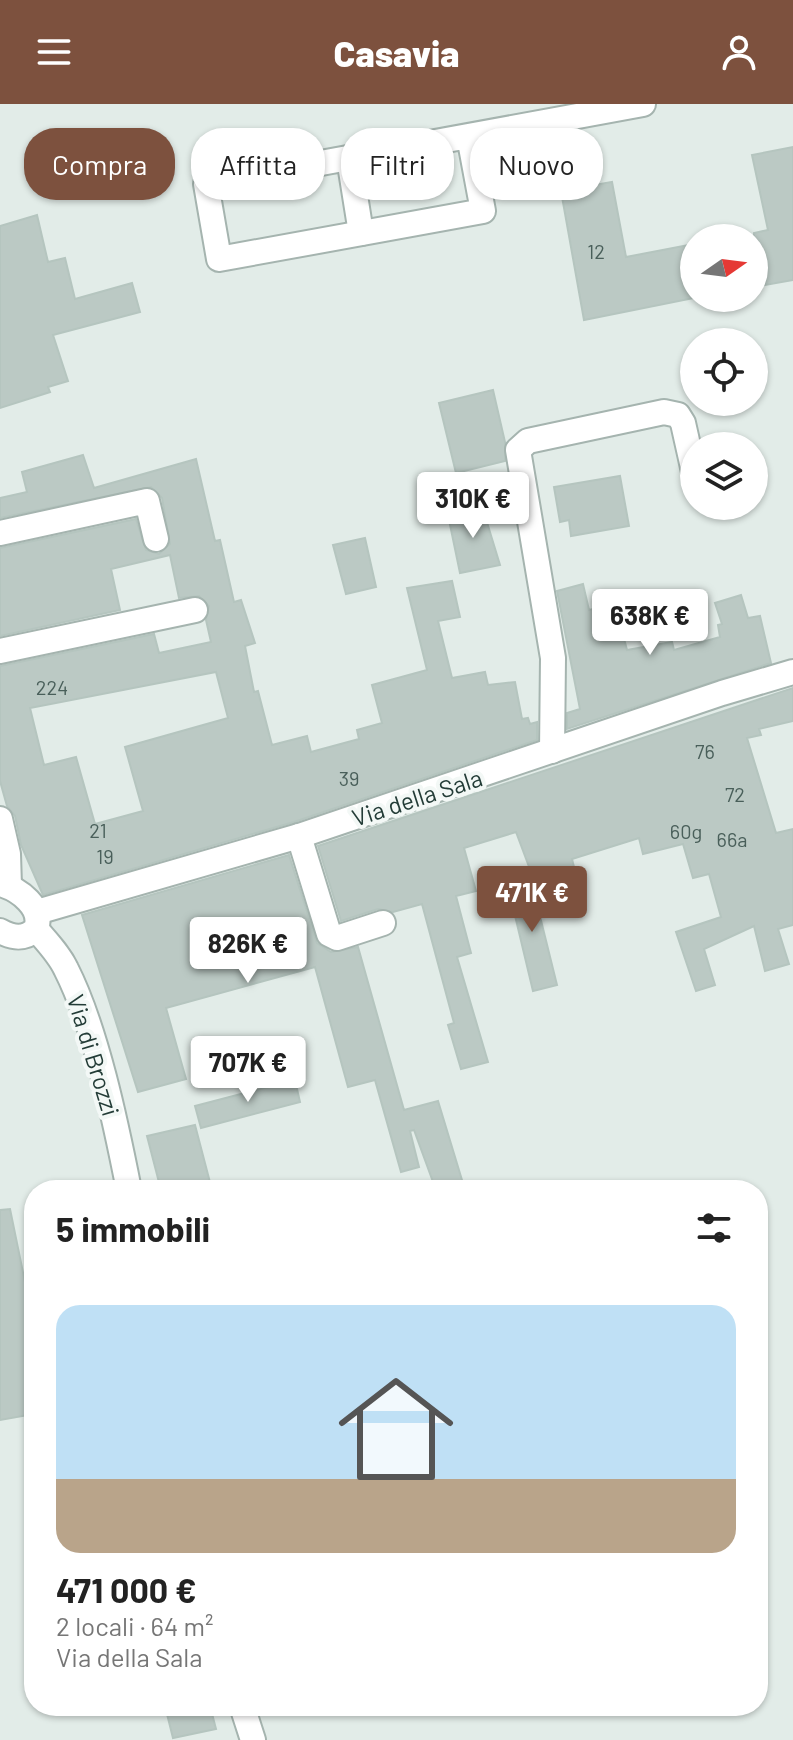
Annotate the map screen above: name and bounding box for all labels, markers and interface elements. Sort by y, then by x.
icon: menu [32,30,76,74]
icon: person [717,30,761,74]
text: Casavia [334,31,459,74]
chip: Compra [24,128,175,200]
chip: Affitta [191,128,325,200]
chip: Filtri [341,128,454,200]
chip: Nuovo [470,128,603,200]
north arrow [680,224,768,312]
map controls [680,224,768,520]
house number: 12 [587,239,605,263]
button: locate [680,328,768,416]
button: layers [680,432,768,520]
pin: 310K € [408,472,538,540]
text: 310K € [435,482,511,513]
pin: 638K € [585,589,715,657]
text: 638K € [610,599,690,630]
house number: 224 [36,675,68,699]
house number: 76 [695,739,715,763]
street label: Via della Sala [348,762,486,832]
house number: 39 [339,766,359,790]
house number: 72 [725,782,745,806]
house number: 21 [89,818,107,842]
house number: 60g [670,819,702,843]
house number: 66a [717,827,747,851]
house number: 19 [96,844,114,868]
pin: 471K € [467,866,597,934]
text: 471K € [495,876,569,907]
pin: 826K € [183,917,313,985]
text: 826K € [208,927,288,958]
street label: Via di Brozzi [62,991,126,1119]
pin: 707K € [183,1036,313,1104]
text: 707K € [209,1046,287,1077]
icon: filters [692,1206,736,1250]
text: 5 immobili [56,1208,210,1249]
icon: home [324,1357,468,1501]
text: 471 000 € [56,1569,197,1610]
text: 2 locali · 64 m² [56,1610,213,1641]
text: Via della Sala [56,1641,203,1672]

